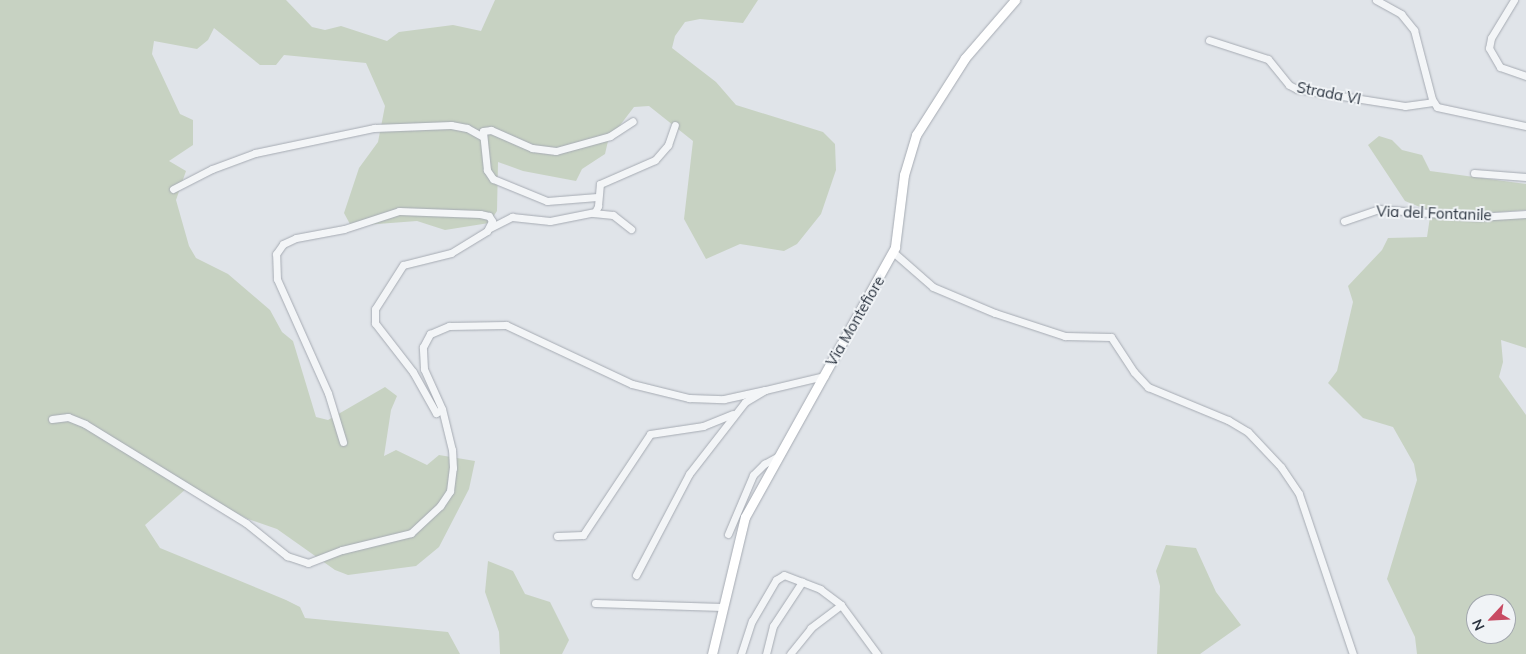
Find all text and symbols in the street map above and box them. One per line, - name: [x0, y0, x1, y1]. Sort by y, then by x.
- street label: Strada VI: [1295, 78, 1363, 108]
- street label: Via del Fontanile: [1376, 202, 1492, 224]
- street label: Via Montefiore: [822, 273, 888, 369]
- north arrow: [1466, 594, 1516, 644]
- text: N: [1468, 616, 1489, 634]

